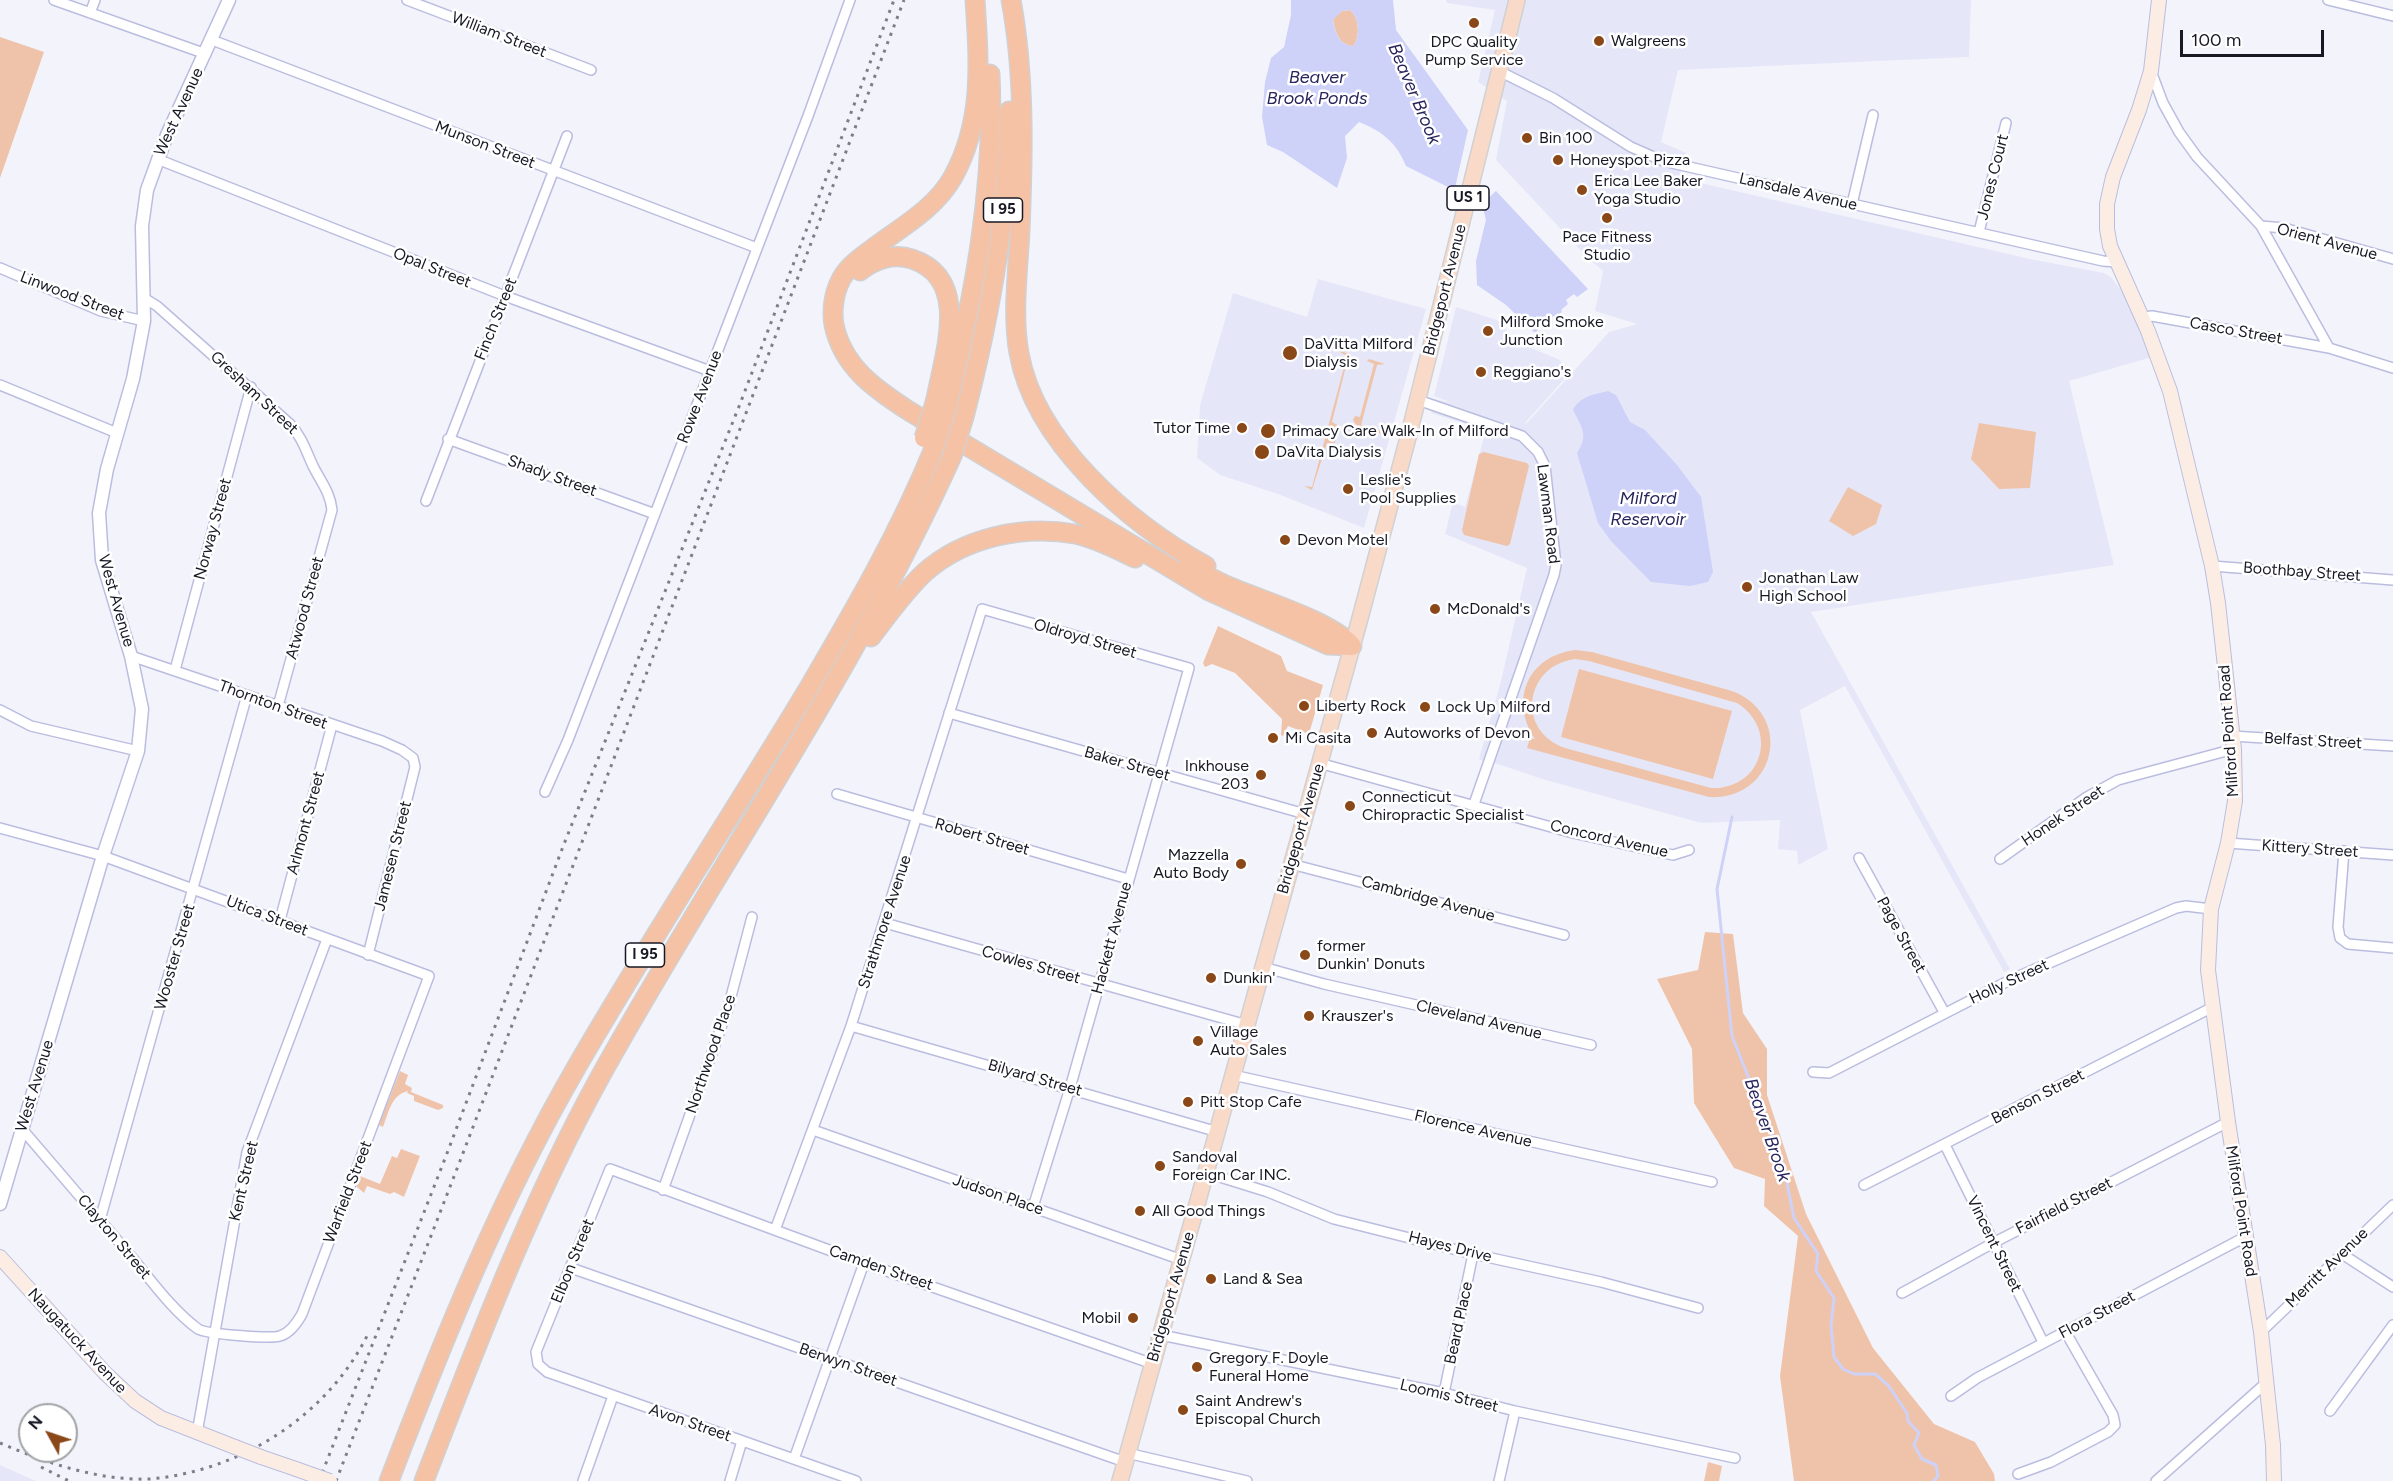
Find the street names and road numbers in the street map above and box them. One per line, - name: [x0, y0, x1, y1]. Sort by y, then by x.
- street label: William Street: [449, 8, 549, 62]
- street label: West Avenue: [150, 65, 208, 159]
- street label: Munson Street: [432, 117, 538, 173]
- street label: Jones Court: [1973, 132, 2013, 222]
- street label: Lansdale Avenue: [1737, 169, 1859, 215]
- road number: US 1: [1447, 186, 1489, 210]
- road number: I 95: [984, 198, 1022, 222]
- street label: Orient Avenue: [2275, 219, 2379, 265]
- street label: Bridgeport Avenue: [1419, 222, 1471, 358]
- street label: Opal Street: [390, 244, 474, 292]
- street label: Linwood Street: [17, 267, 127, 325]
- street label: Finch Street: [471, 275, 521, 363]
- street label: Casco Street: [2188, 313, 2284, 349]
- street label: Gresham Street: [206, 347, 302, 439]
- street label: Rowe Avenue: [673, 348, 727, 446]
- street label: Shady Street: [505, 451, 599, 501]
- street label: Lawman Road: [1532, 463, 1564, 565]
- street label: Norway Street: [190, 476, 236, 582]
- street label: West Avenue: [94, 553, 138, 649]
- street label: Atwood Street: [282, 554, 328, 662]
- street label: Boothbay Street: [2243, 558, 2361, 586]
- street label: Oldroyd Street: [1031, 615, 1139, 663]
- street label: Milford Point Road: [2215, 664, 2243, 798]
- street label: Thornton Street: [216, 676, 330, 734]
- street label: Belfast Street: [2263, 729, 2363, 753]
- street label: Baker Street: [1082, 743, 1172, 785]
- street label: Bridgeport Avenue: [1273, 762, 1329, 896]
- street label: Arlmont Street: [283, 769, 329, 877]
- street label: Honek Street: [2018, 781, 2108, 851]
- street label: Jamesen Street: [370, 799, 416, 913]
- street label: Robert Street: [932, 814, 1032, 860]
- street label: Concord Avenue: [1548, 816, 1670, 862]
- street label: Kittery Street: [2261, 836, 2359, 862]
- street label: Strathmore Avenue: [854, 853, 916, 991]
- street label: Cambridge Avenue: [1359, 872, 1497, 926]
- street label: Hackett Avenue: [1088, 880, 1136, 996]
- street label: Utica Street: [223, 892, 311, 940]
- street label: Page Street: [1872, 894, 1930, 976]
- street label: Wooster Street: [151, 902, 199, 1012]
- street label: Cowles Street: [980, 942, 1082, 988]
- road number: I 95: [626, 943, 664, 967]
- street label: Holly Street: [1966, 955, 2052, 1009]
- street label: Northwood Place: [682, 992, 740, 1116]
- street label: Cleveland Avenue: [1414, 996, 1544, 1044]
- street label: West Avenue: [12, 1038, 58, 1134]
- street label: Bilyard Street: [986, 1055, 1084, 1101]
- street label: Benson Street: [1988, 1065, 2088, 1129]
- street label: Florence Avenue: [1412, 1106, 1534, 1152]
- street label: Warfield Street: [320, 1138, 376, 1246]
- street label: Kent Street: [225, 1139, 263, 1223]
- street label: Milford Point Road: [2221, 1144, 2261, 1278]
- street label: Judson Place: [950, 1171, 1046, 1219]
- street label: Fairfield Street: [2012, 1173, 2116, 1239]
- street label: Clayton Street: [73, 1191, 155, 1283]
- street label: Vincent Street: [1962, 1193, 2026, 1295]
- street label: Elbon Street: [547, 1216, 599, 1306]
- street label: Merritt Avenue: [2282, 1224, 2372, 1312]
- street label: Hayes Drive: [1406, 1227, 1494, 1267]
- street label: Bridgeport Avenue: [1143, 1230, 1199, 1364]
- street label: Camden Street: [826, 1241, 936, 1295]
- street label: Beard Place: [1441, 1280, 1477, 1366]
- street label: Naugatuck Avenue: [23, 1285, 131, 1397]
- street label: Flora Street: [2055, 1287, 2139, 1343]
- street label: Berwyn Street: [796, 1339, 900, 1391]
- street label: Loomis Street: [1398, 1375, 1500, 1417]
- street label: Avon Street: [646, 1400, 734, 1446]

